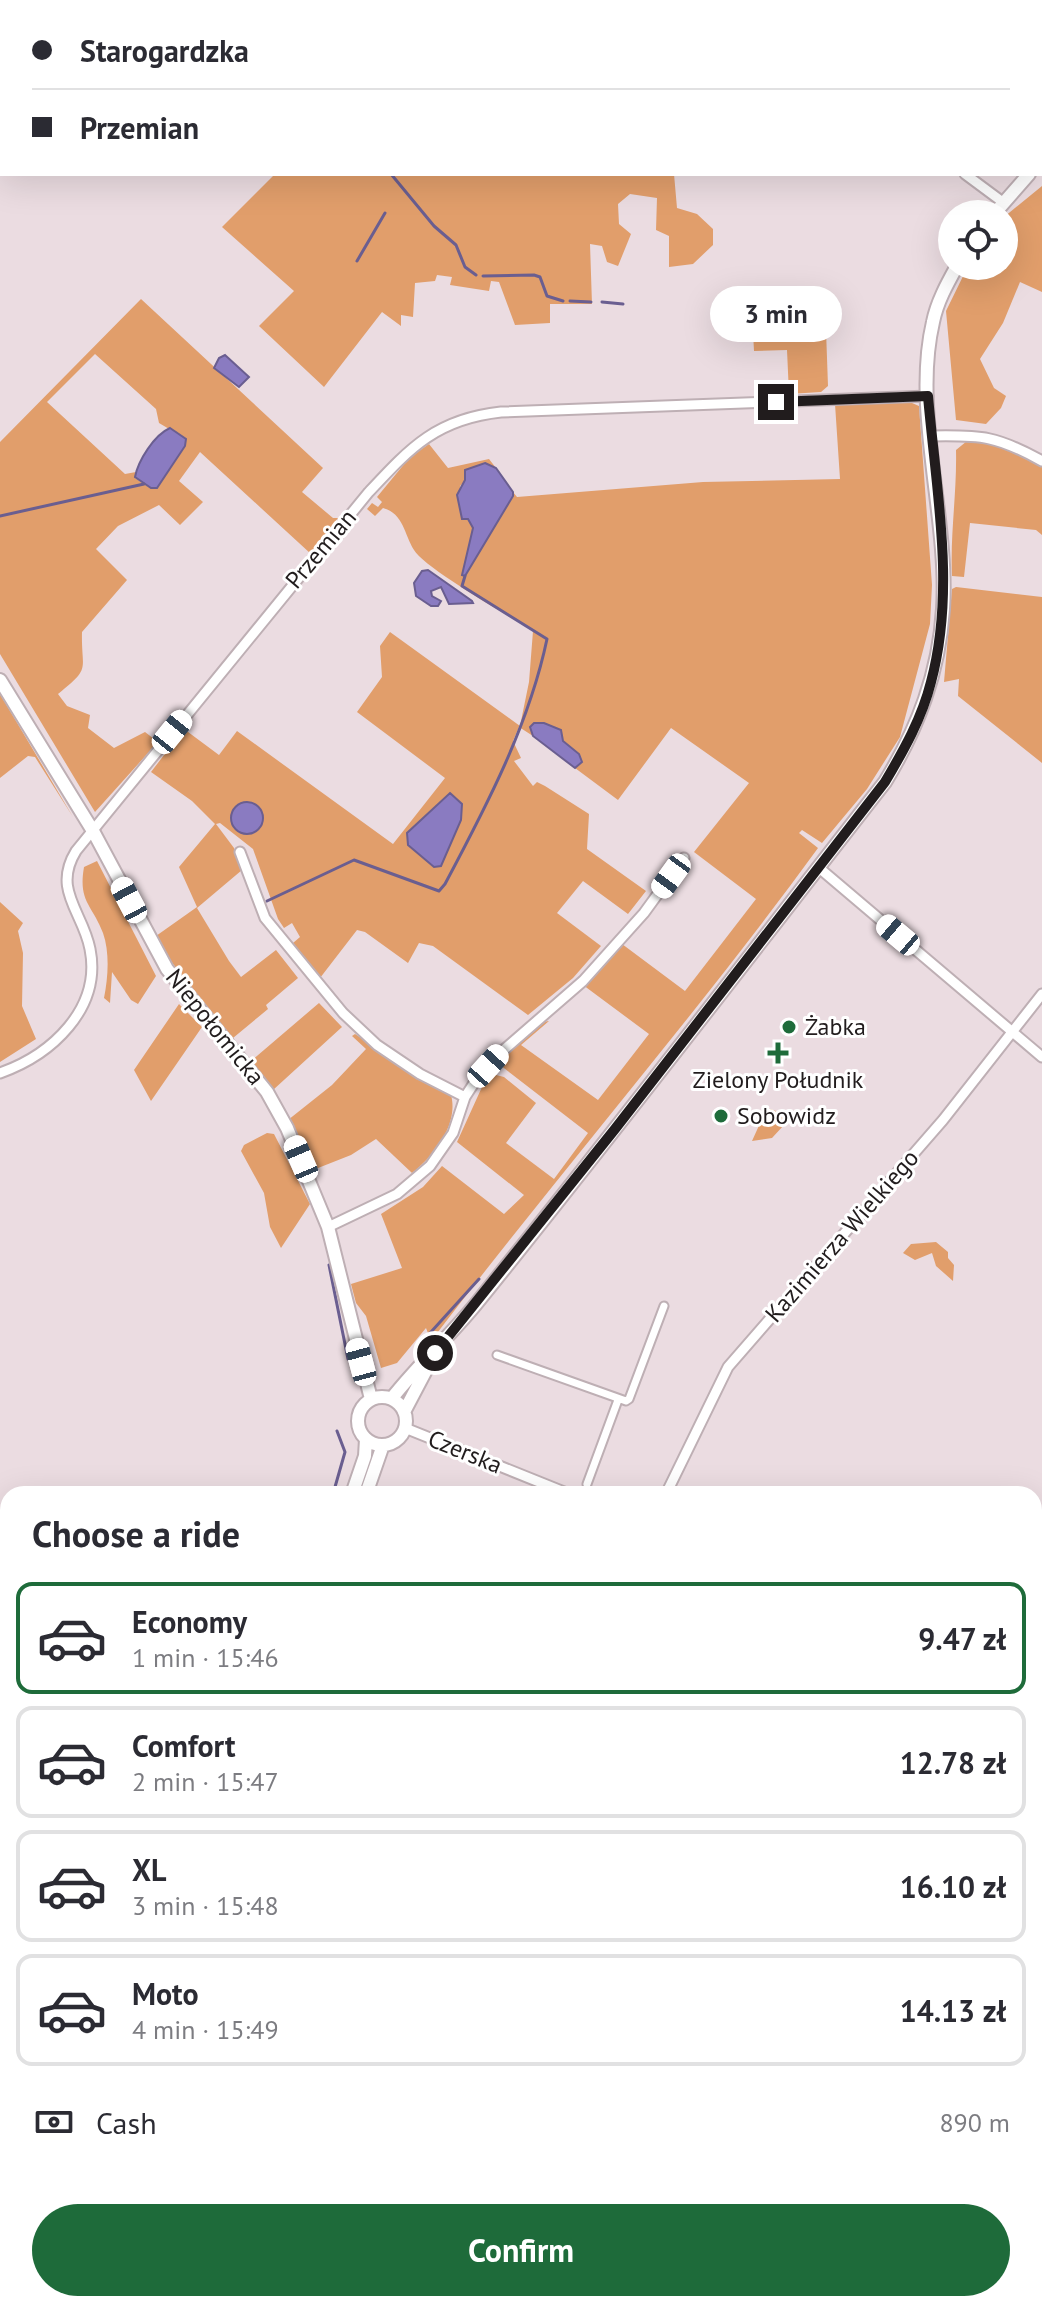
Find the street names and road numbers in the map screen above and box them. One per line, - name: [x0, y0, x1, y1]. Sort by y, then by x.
- street label: Przemian: [278, 503, 363, 595]
- street label: Niepołomicka: [159, 962, 272, 1091]
- street label: Kazimierza Wielkiego: [758, 1143, 925, 1328]
- street label: Czerska: [424, 1423, 507, 1480]

